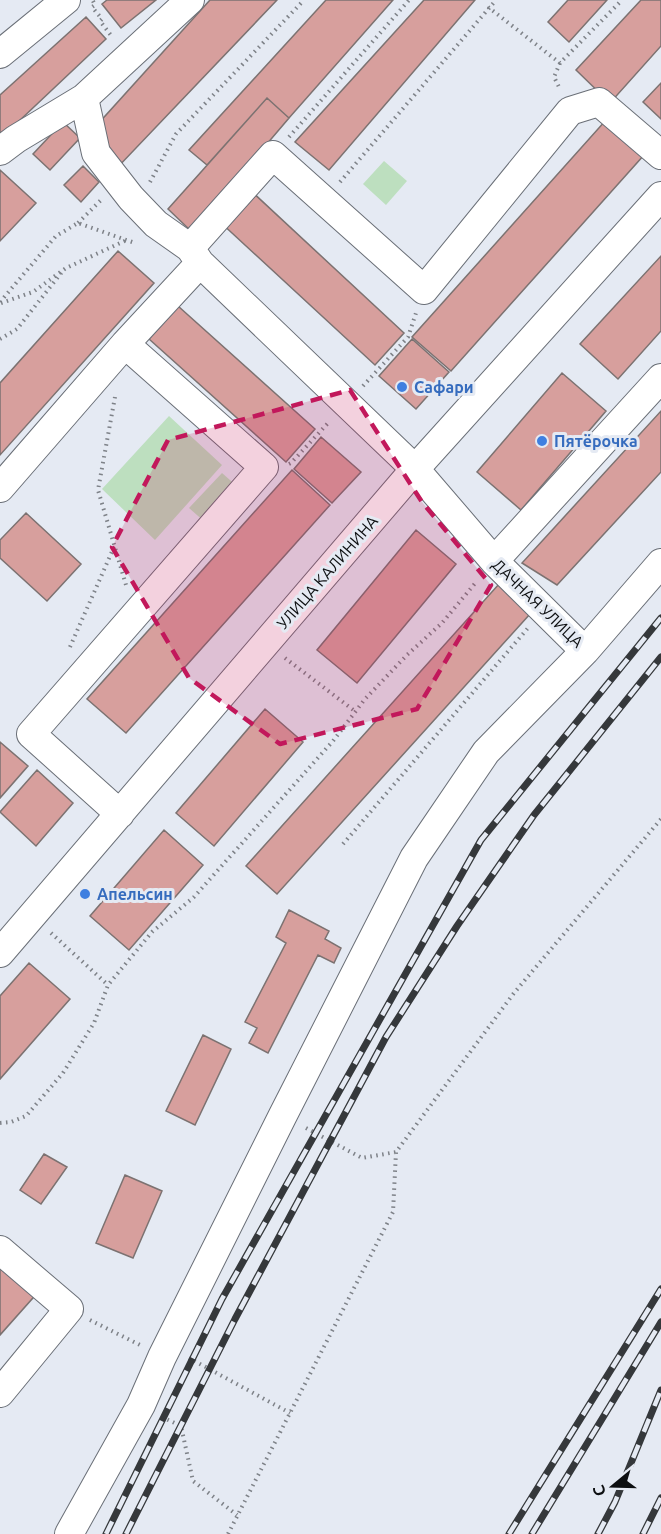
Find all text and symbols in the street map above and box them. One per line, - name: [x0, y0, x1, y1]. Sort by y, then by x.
- place label: Сафари: [414, 378, 474, 396]
- marker: Сафари: [395, 380, 409, 394]
- place label: Пятёрочка: [554, 432, 638, 450]
- marker: Пятёрочка: [535, 434, 549, 448]
- street label: УЛИЦА КАЛИНИНА: [273, 511, 381, 632]
- street label: ДАЧНАЯ УЛИЦА: [489, 555, 588, 651]
- place label: Апельсин: [97, 885, 173, 903]
- marker: Апельсин: [78, 887, 92, 901]
- north arrow: [583, 1456, 643, 1516]
- text: С: [589, 1483, 609, 1499]

